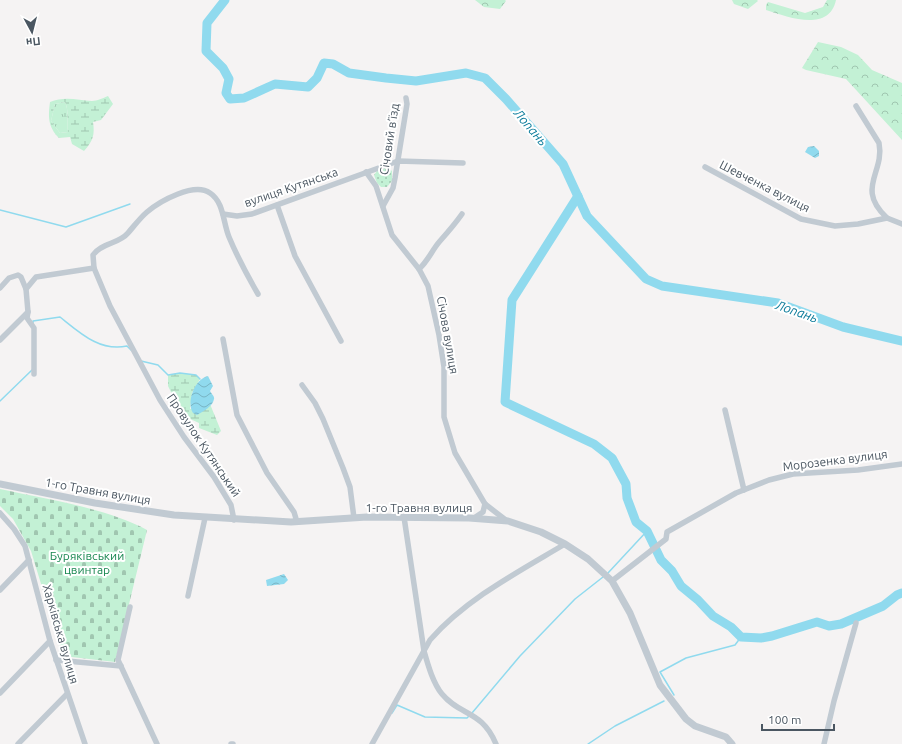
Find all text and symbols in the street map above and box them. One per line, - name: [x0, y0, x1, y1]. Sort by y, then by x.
- north arrow: [12, 12, 52, 52]
- text: Пн: [25, 35, 41, 49]
- street label: Січовий в’їзд: [377, 102, 401, 176]
- water label: Лопань: [511, 105, 551, 148]
- street label: Шевченка вулиця: [718, 158, 812, 214]
- street label: вулиця Кутянська: [242, 165, 340, 209]
- street label: Січова вулиця: [435, 295, 461, 375]
- water label: Лопань: [773, 297, 820, 325]
- street label: Провулок Кутянський: [165, 391, 243, 499]
- street label: Морозенка вулиця: [782, 447, 888, 473]
- street label: 1-го Травня вулиця: [44, 475, 152, 507]
- street label: 1-го Травня вулиця: [366, 501, 473, 514]
- park label: Буряківський цвинтар: [50, 549, 124, 576]
- street label: Харківська вулиця: [41, 583, 81, 685]
- scale bar: [762, 706, 834, 732]
- text: 100 m: [768, 713, 801, 726]

